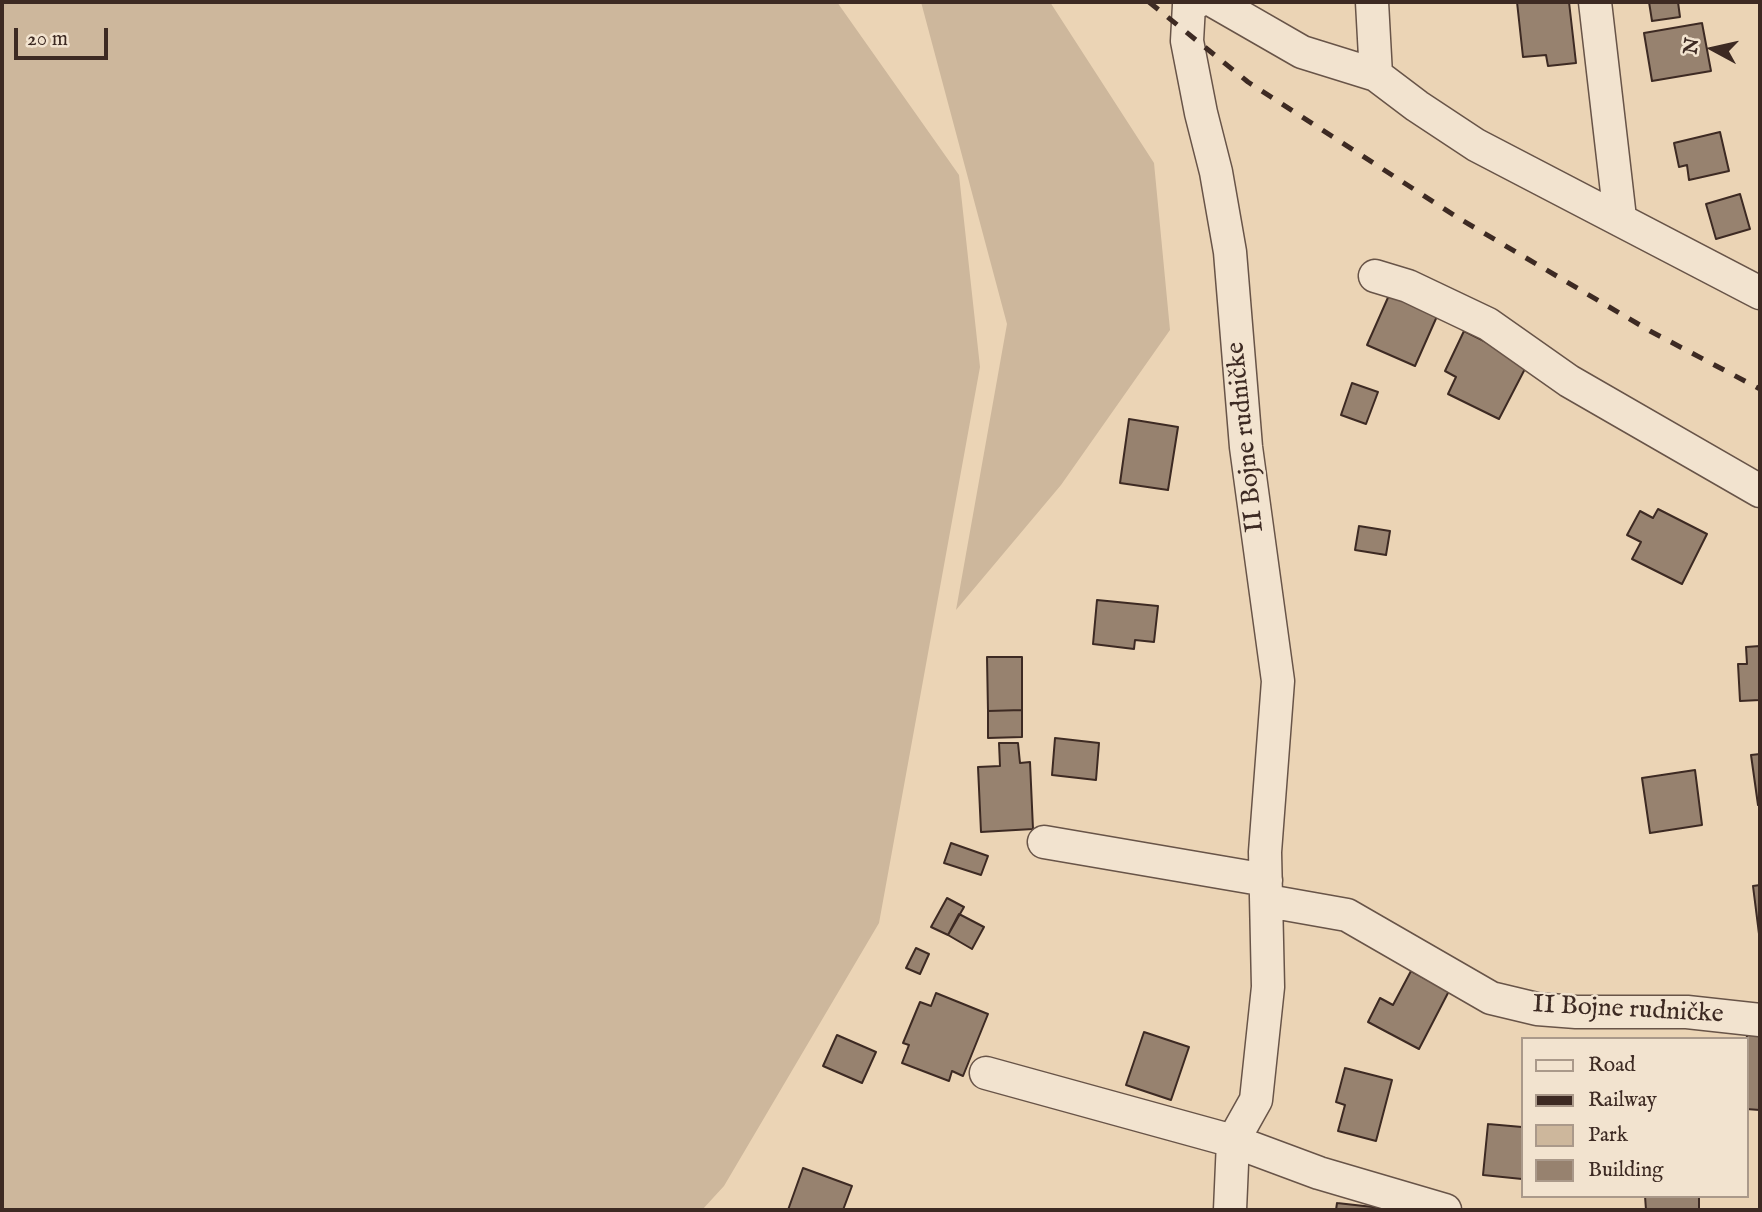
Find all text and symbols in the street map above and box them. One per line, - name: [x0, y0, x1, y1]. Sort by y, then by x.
- scale bar: [18, 14, 112, 58]
- north arrow: [1678, 14, 1748, 84]
- text: 20 m: [27, 26, 68, 53]
- text: N: [1679, 36, 1705, 56]
- street label: II Bojne rudničke: [1221, 340, 1273, 534]
- street label: II Bojne rudničke: [1532, 990, 1724, 1032]
- legend: [1520, 1037, 1748, 1198]
- text: Road: [1588, 1052, 1635, 1079]
- text: Railway: [1588, 1087, 1657, 1114]
- text: Park: [1588, 1122, 1628, 1149]
- text: Building: [1588, 1157, 1663, 1184]

